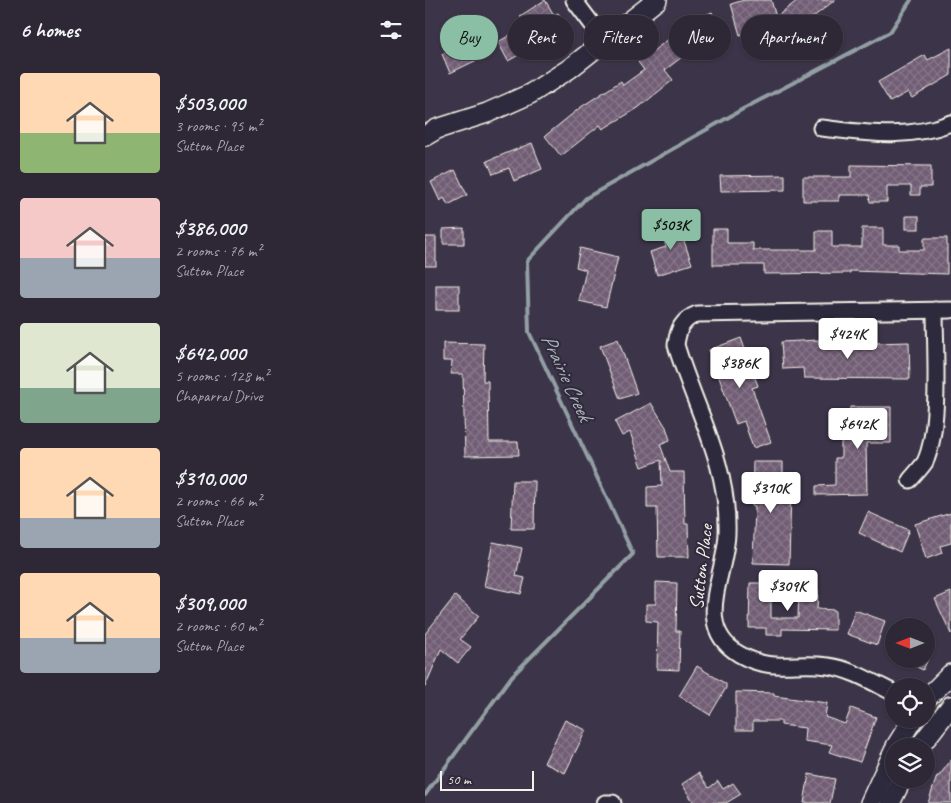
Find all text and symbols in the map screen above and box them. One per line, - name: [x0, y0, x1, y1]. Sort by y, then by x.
- chip: Buy: [440, 15, 498, 60]
- chip: Rent: [508, 15, 574, 60]
- chip: Filters: [584, 15, 659, 60]
- chip: New: [669, 15, 731, 60]
- chip: Apartment: [741, 15, 843, 60]
- icon: filters: [377, 16, 405, 44]
- text: 6 homes: [20, 17, 80, 43]
- text: $503,000: [175, 90, 245, 116]
- icon: home: [60, 93, 120, 153]
- text: 3 rooms · 95 m²: [175, 116, 261, 136]
- text: Sutton Place: [175, 136, 243, 156]
- pin: $503K: [636, 208, 706, 251]
- text: $386,000: [175, 215, 246, 241]
- text: $503K: [653, 215, 689, 235]
- icon: home: [60, 218, 120, 278]
- text: 2 rooms · 76 m²: [175, 241, 261, 261]
- text: Sutton Place: [175, 261, 243, 281]
- pin: $424K: [813, 318, 883, 360]
- text: $424K: [830, 324, 866, 344]
- water label: Prairie Creek: [536, 330, 600, 427]
- text: $642,000: [175, 340, 246, 366]
- icon: home: [60, 343, 120, 403]
- pin: $386K: [705, 346, 775, 389]
- text: $386K: [721, 353, 759, 373]
- text: 5 rooms · 128 m²: [175, 366, 269, 386]
- text: Chaparral Drive: [175, 386, 263, 406]
- pin: $642K: [823, 408, 893, 450]
- text: $642K: [839, 414, 877, 434]
- text: $310,000: [175, 465, 245, 491]
- icon: home: [60, 468, 120, 528]
- pin: $310K: [736, 472, 806, 514]
- text: $310K: [753, 478, 789, 498]
- text: 2 rooms · 66 m²: [175, 491, 261, 511]
- text: Sutton Place: [175, 511, 243, 531]
- street label: Sutton Place: [683, 522, 719, 611]
- pin: $309K: [753, 570, 823, 612]
- text: $309K: [770, 576, 806, 596]
- text: $309,000: [175, 590, 245, 616]
- icon: home: [60, 593, 120, 653]
- text: 2 rooms · 60 m²: [175, 616, 261, 636]
- north arrow: [885, 618, 935, 668]
- map controls: [885, 618, 935, 788]
- text: Sutton Place: [175, 636, 243, 656]
- button: locate: [885, 678, 935, 728]
- button: layers: [885, 738, 935, 788]
- scale bar: [440, 768, 534, 791]
- text: 50 m: [447, 771, 471, 788]

